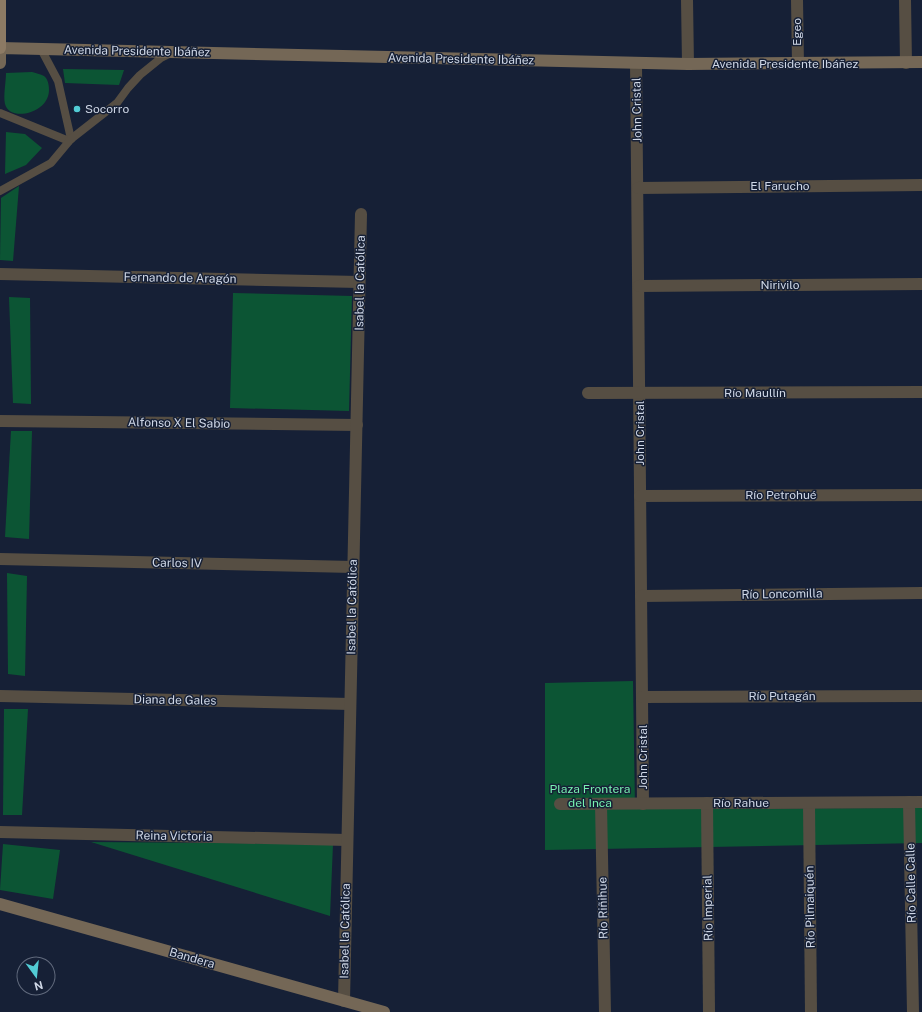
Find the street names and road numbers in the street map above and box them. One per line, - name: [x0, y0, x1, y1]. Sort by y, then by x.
- street label: Egeo: [790, 18, 804, 46]
- street label: Avenida Presidente Ibáñez: [64, 43, 211, 59]
- street label: Avenida Presidente Ibáñez: [388, 51, 535, 67]
- street label: Avenida Presidente Ibáñez: [712, 57, 858, 71]
- street label: John Cristal: [629, 77, 645, 143]
- street label: El Farucho: [750, 179, 810, 193]
- street label: Isabel la Católica: [352, 235, 368, 331]
- street label: Fernando de Aragón: [123, 270, 237, 286]
- street label: Nirivilo: [761, 278, 800, 292]
- street label: Río Maullín: [724, 386, 786, 400]
- street label: John Cristal: [633, 400, 647, 465]
- street label: Alfonso X El Sabio: [128, 415, 231, 431]
- street label: Río Petrohué: [745, 488, 817, 502]
- street label: Carlos IV: [152, 556, 202, 570]
- street label: Isabel la Católica: [344, 559, 360, 655]
- street label: Río Loncomilla: [741, 586, 823, 602]
- street label: Río Putagán: [748, 689, 816, 703]
- street label: Diana de Gales: [134, 692, 216, 708]
- street label: John Cristal: [636, 724, 650, 789]
- street label: Río Rahue: [713, 796, 769, 810]
- street label: Reina Victoria: [135, 828, 213, 844]
- street label: Río Calle Calle: [903, 843, 919, 923]
- street label: Río Pilmaiquén: [802, 865, 818, 948]
- street label: Río Imperial: [700, 874, 716, 941]
- street label: Río Riñihue: [595, 877, 611, 939]
- street label: Isabel la Católica: [337, 883, 353, 979]
- street label: Bandera: [168, 945, 216, 971]

